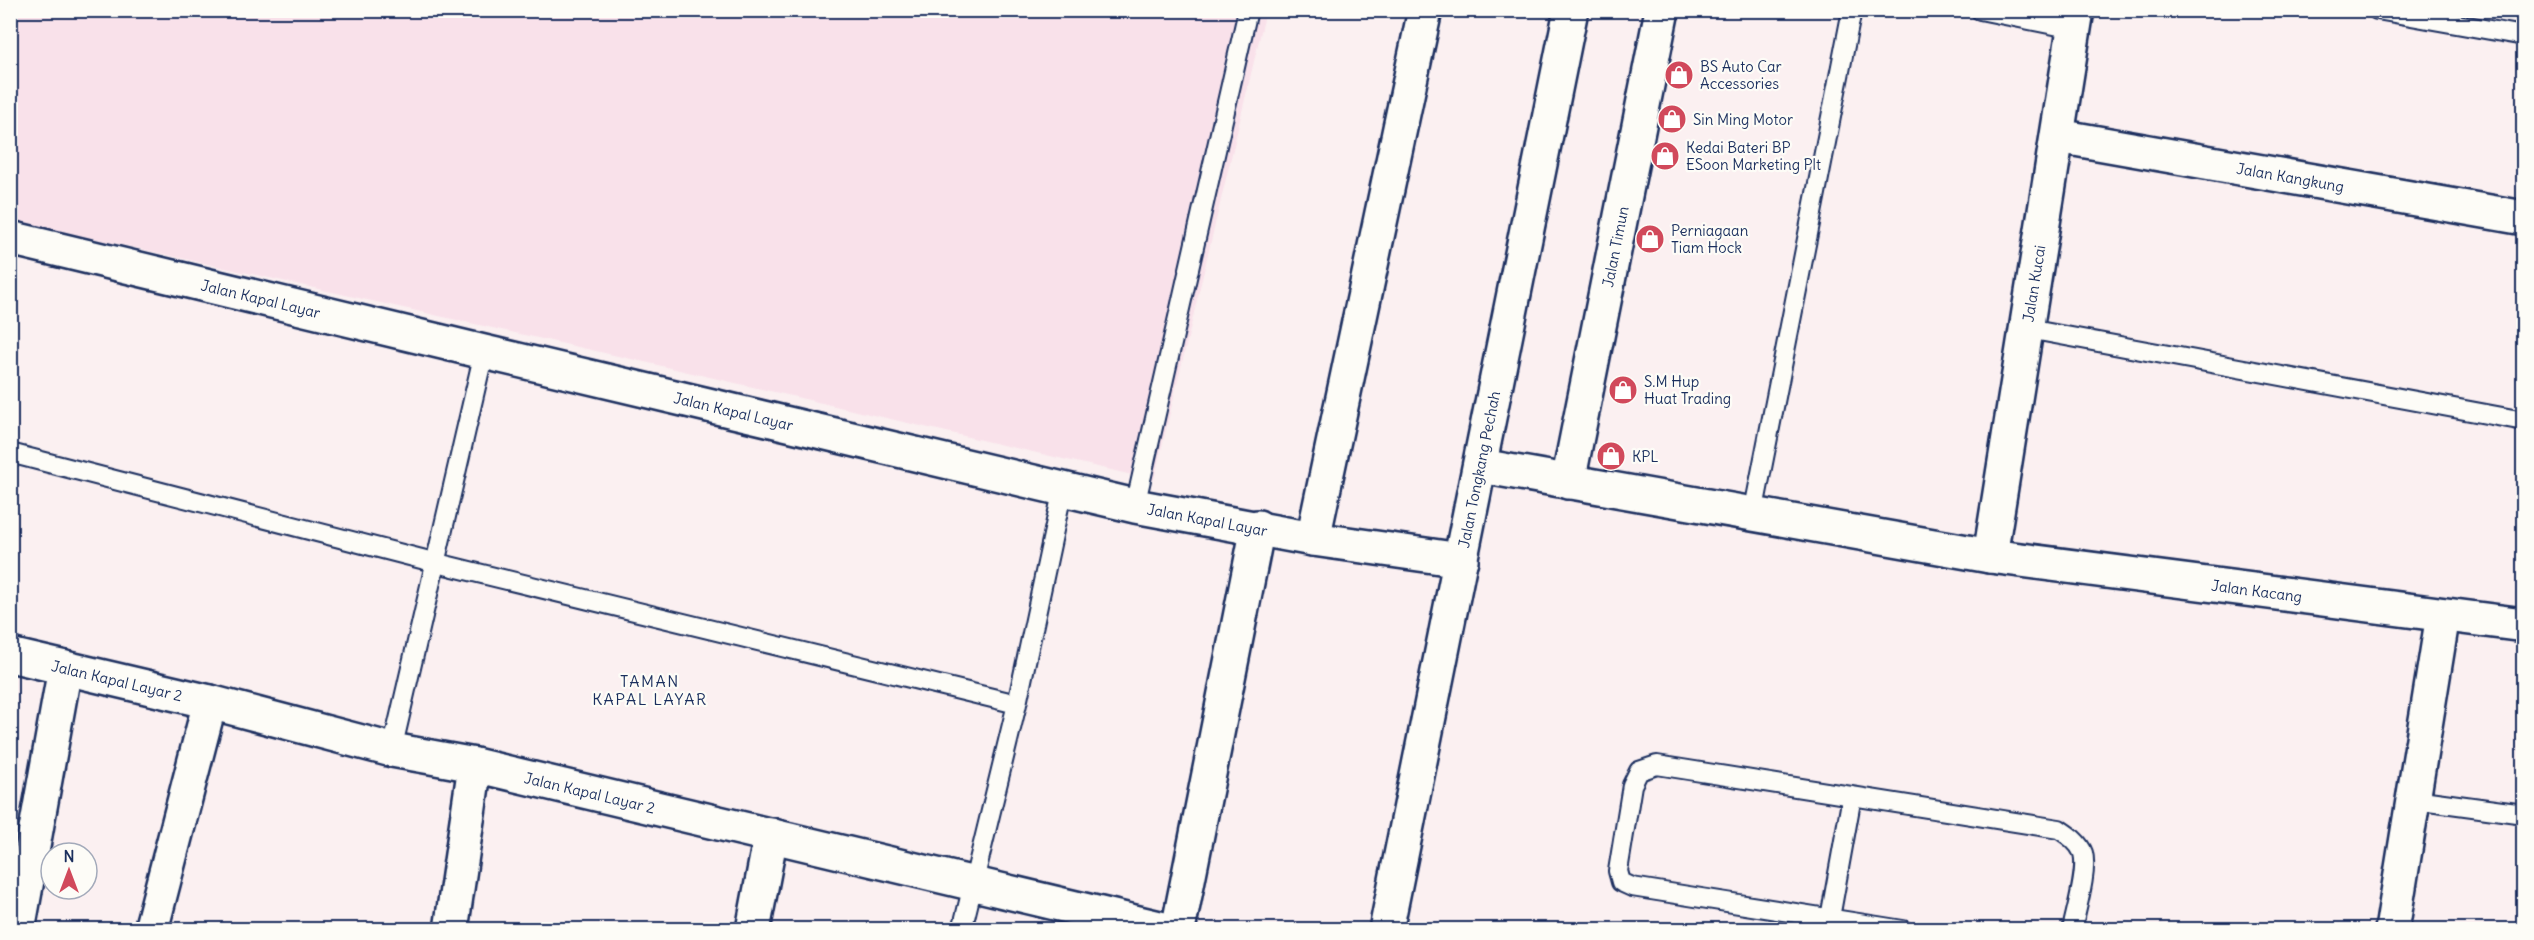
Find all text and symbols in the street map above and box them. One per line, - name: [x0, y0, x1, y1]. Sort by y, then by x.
- place label: BS Auto Car Accessories: [1700, 57, 1782, 93]
- shop icon: BS Auto Car Accessories: [1663, 59, 1695, 91]
- shop icon: Sin Ming Motor: [1656, 103, 1688, 135]
- place label: Sin Ming Motor: [1693, 110, 1793, 129]
- place label: Kedai Bateri BP ESoon Marketing Plt: [1686, 138, 1821, 174]
- shop icon: Kedai Bateri BP ESoon Marketing Plt: [1649, 140, 1681, 172]
- street label: Jalan Kangkung: [2235, 158, 2346, 196]
- street label: Jalan Timun: [1598, 204, 1632, 289]
- place label: Perniagaan Tiam Hock: [1671, 221, 1749, 257]
- shop icon: Perniagaan Tiam Hock: [1634, 223, 1666, 255]
- street label: Jalan Kucai: [2018, 244, 2049, 323]
- street label: Jalan Kapal Layar: [199, 275, 322, 322]
- place label: S.M Hup Huat Trading: [1644, 372, 1731, 408]
- shop icon: S.M Hup Huat Trading: [1607, 374, 1639, 406]
- street label: Jalan Kapal Layar: [672, 388, 795, 434]
- street label: Jalan Tongkang Pechah: [1454, 389, 1504, 549]
- shop icon: KPL: [1595, 440, 1627, 472]
- place label: KPL: [1632, 447, 1658, 466]
- street label: Jalan Kapal Layar: [1146, 499, 1269, 540]
- street label: Jalan Kacang: [2210, 575, 2303, 606]
- street label: Jalan Kapal Layar 2: [50, 656, 184, 705]
- district label: TAMAN KAPAL LAYAR: [592, 671, 708, 709]
- street label: Jalan Kapal Layar 2: [522, 768, 657, 817]
- north arrow: [39, 841, 99, 901]
- text: N: [63, 846, 75, 866]

